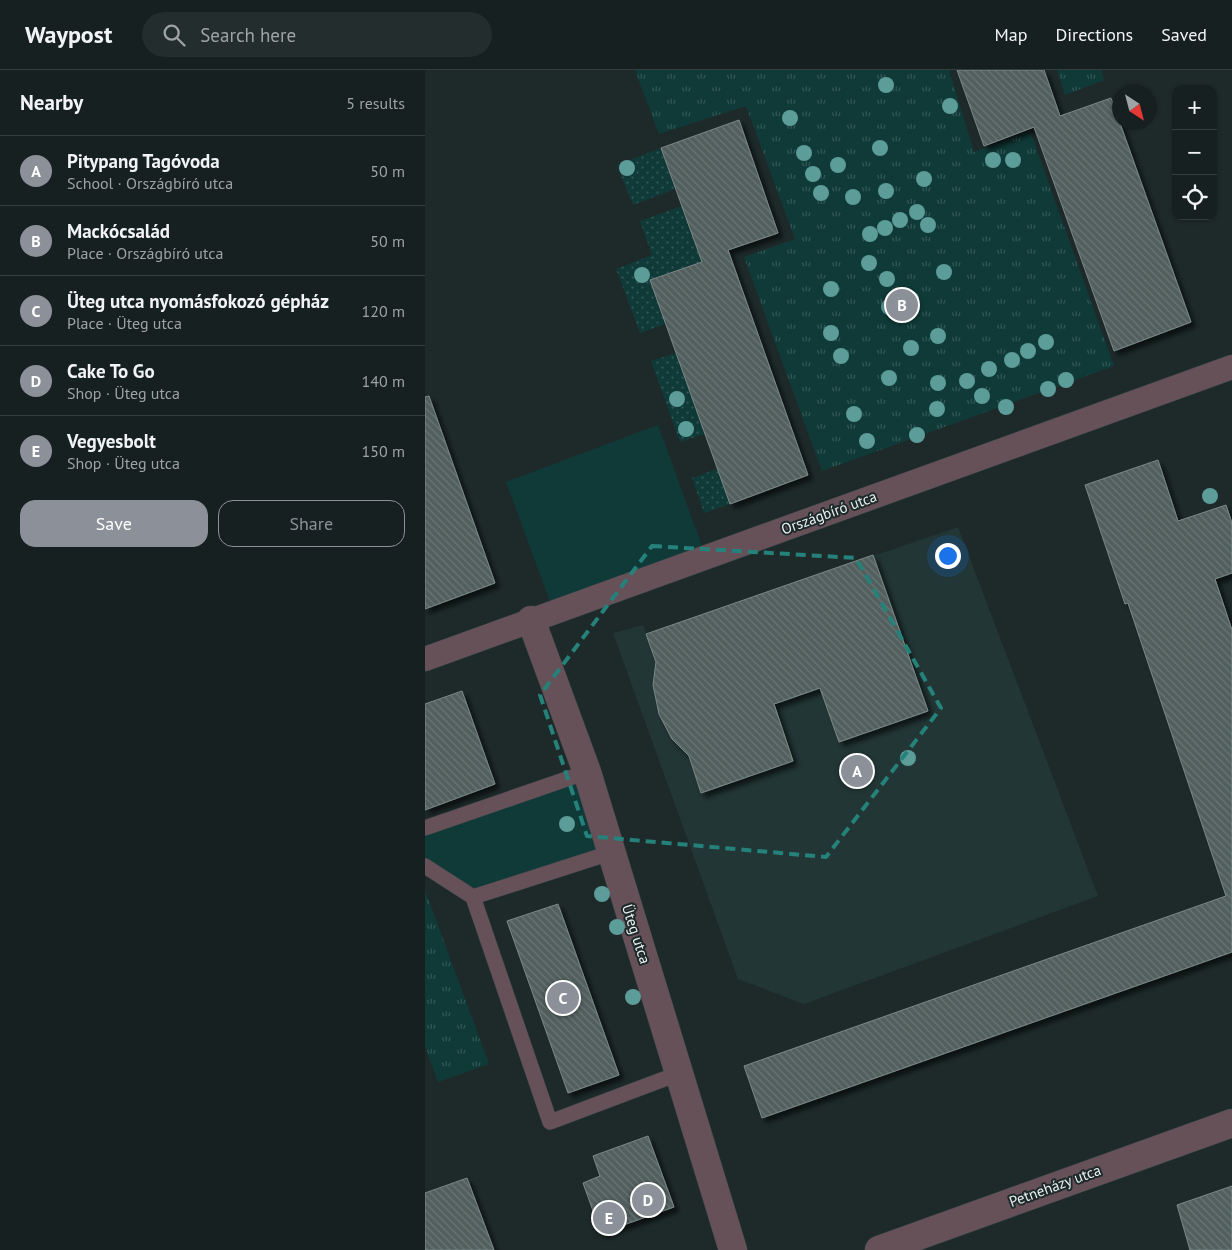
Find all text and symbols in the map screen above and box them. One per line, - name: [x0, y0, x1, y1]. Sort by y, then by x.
- search box: [142, 12, 492, 57]
- text: Waypost: [25, 19, 112, 50]
- icon: search: [160, 21, 188, 49]
- text: Search here: [200, 23, 296, 47]
- text: Map: [995, 23, 1027, 46]
- text: Directions: [1055, 23, 1133, 46]
- text: Saved: [1161, 23, 1207, 46]
- north arrow: [1112, 85, 1157, 130]
- map controls: [1172, 85, 1217, 220]
- button: +: [1172, 85, 1217, 130]
- text: Nearby: [20, 89, 83, 116]
- text: 5 results: [346, 93, 405, 113]
- button: −: [1172, 130, 1217, 175]
- text: Pitypang Tagóvoda: [67, 149, 220, 173]
- text: A: [31, 161, 41, 181]
- text: 50 m: [370, 161, 405, 181]
- text: School · Országbíró utca: [67, 173, 233, 193]
- button: locate: [1172, 175, 1217, 220]
- text: Mackócsalád: [67, 219, 170, 243]
- text: B: [31, 231, 41, 251]
- text: 50 m: [370, 231, 405, 251]
- text: Place · Országbíró utca: [67, 243, 223, 263]
- pin: B: [886, 286, 918, 324]
- text: Üteg utca nyomásfokozó gépház: [67, 289, 329, 313]
- text: C: [32, 301, 40, 321]
- text: 120 m: [362, 301, 405, 321]
- text: Place · Üteg utca: [67, 313, 182, 333]
- text: Cake To Go: [67, 359, 155, 383]
- text: D: [31, 371, 41, 391]
- text: 140 m: [362, 371, 405, 391]
- text: Shop · Üteg utca: [67, 383, 180, 403]
- text: Vegyesbolt: [67, 429, 156, 453]
- text: E: [32, 441, 40, 461]
- text: 150 m: [362, 441, 405, 461]
- text: Shop · Üteg utca: [67, 453, 180, 473]
- street label: Országbíró utca: [778, 486, 879, 539]
- button: Save: [20, 500, 208, 547]
- button: Share: [218, 500, 405, 547]
- your location: [935, 543, 961, 569]
- pin: A: [841, 752, 873, 790]
- street label: Üteg utca: [618, 902, 655, 966]
- pin: C: [547, 979, 579, 1017]
- street label: Petneházy utca: [1006, 1160, 1103, 1211]
- pin: D: [632, 1181, 664, 1219]
- pin: E: [593, 1199, 625, 1237]

